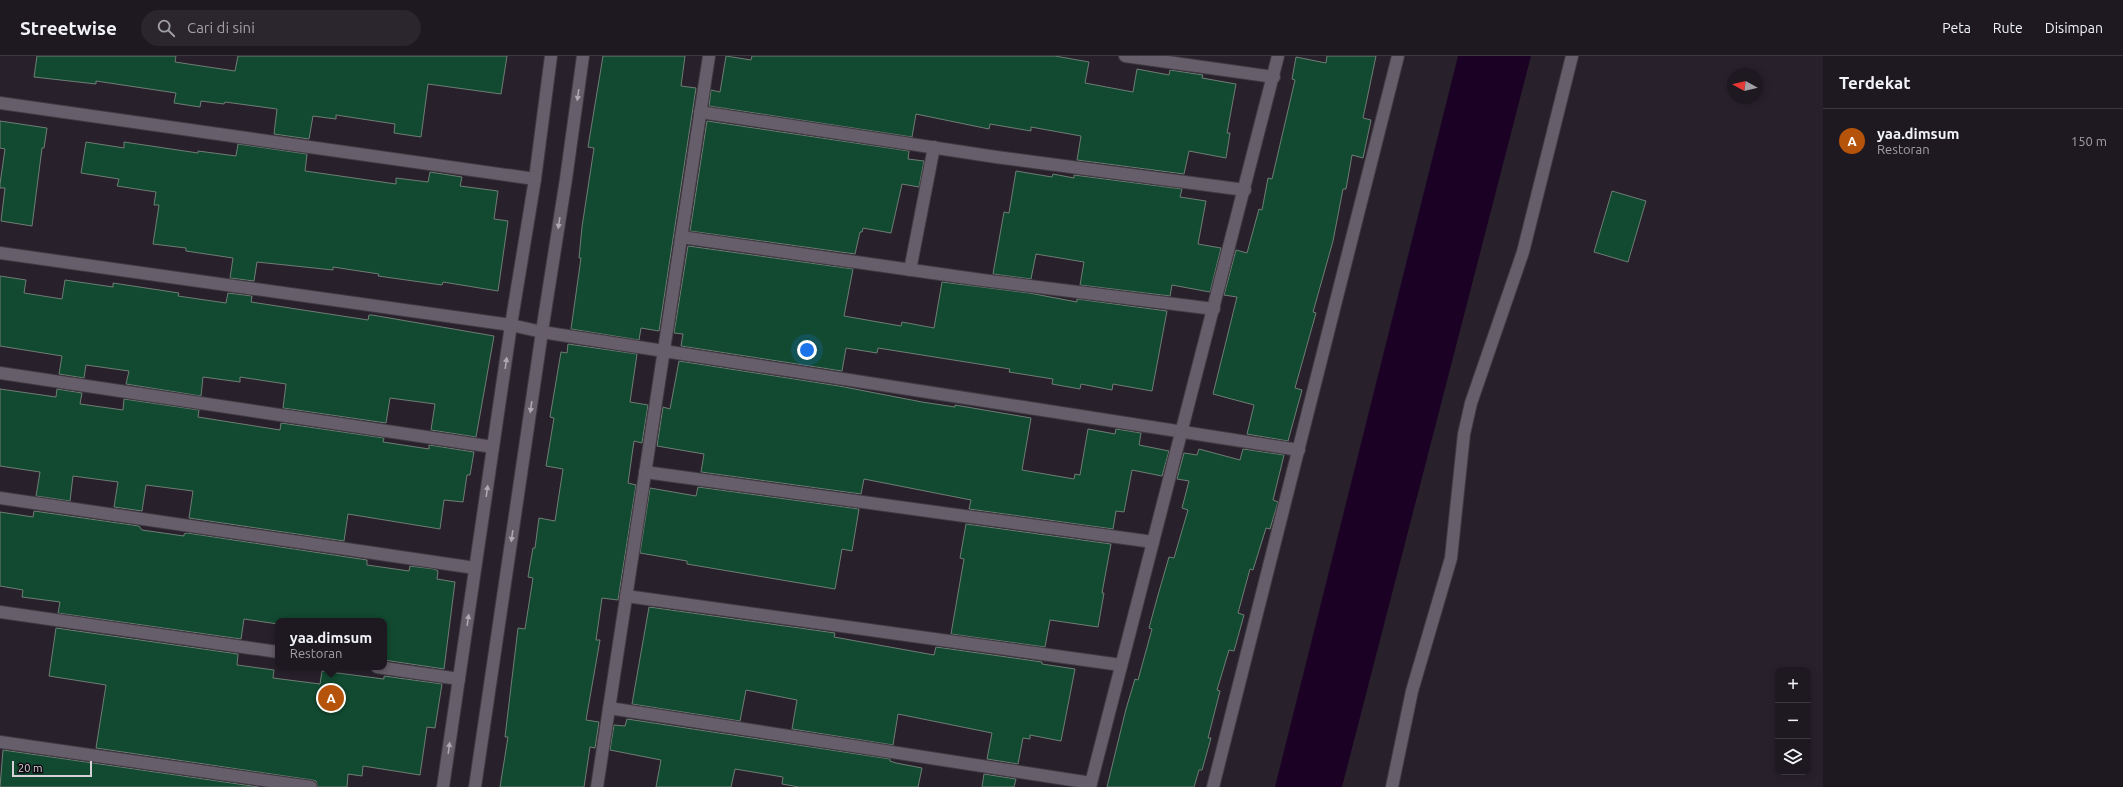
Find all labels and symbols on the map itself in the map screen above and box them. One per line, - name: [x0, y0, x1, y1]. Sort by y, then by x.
- north arrow: [1727, 68, 1763, 104]
- one-way arrow: [575, 89, 581, 101]
- one-way arrow: [556, 217, 562, 229]
- your location: [797, 340, 817, 360]
- one-way arrow: [503, 357, 509, 369]
- one-way arrow: [528, 401, 534, 413]
- one-way arrow: [484, 485, 490, 497]
- one-way arrow: [509, 530, 515, 542]
- one-way arrow: [465, 614, 471, 626]
- pin: A: [318, 683, 344, 713]
- one-way arrow: [446, 742, 452, 754]
- scale bar: [12, 759, 92, 778]

